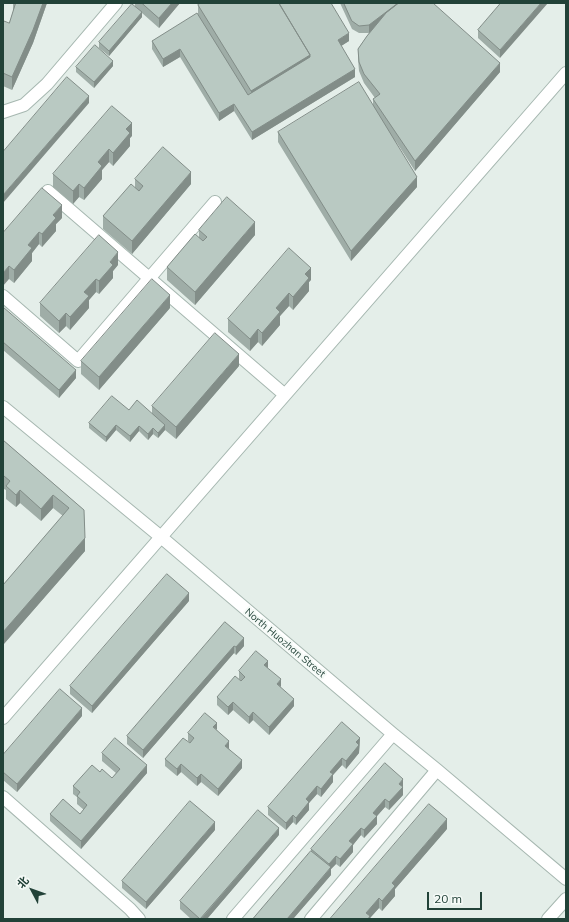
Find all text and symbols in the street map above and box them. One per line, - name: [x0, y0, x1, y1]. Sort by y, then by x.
- street label: North Huozhan Street: [242, 606, 328, 680]
- north arrow: [12, 870, 52, 910]
- text: 北: [14, 873, 32, 891]
- scale bar: [429, 884, 484, 910]
- text: 20 m: [434, 891, 462, 906]

